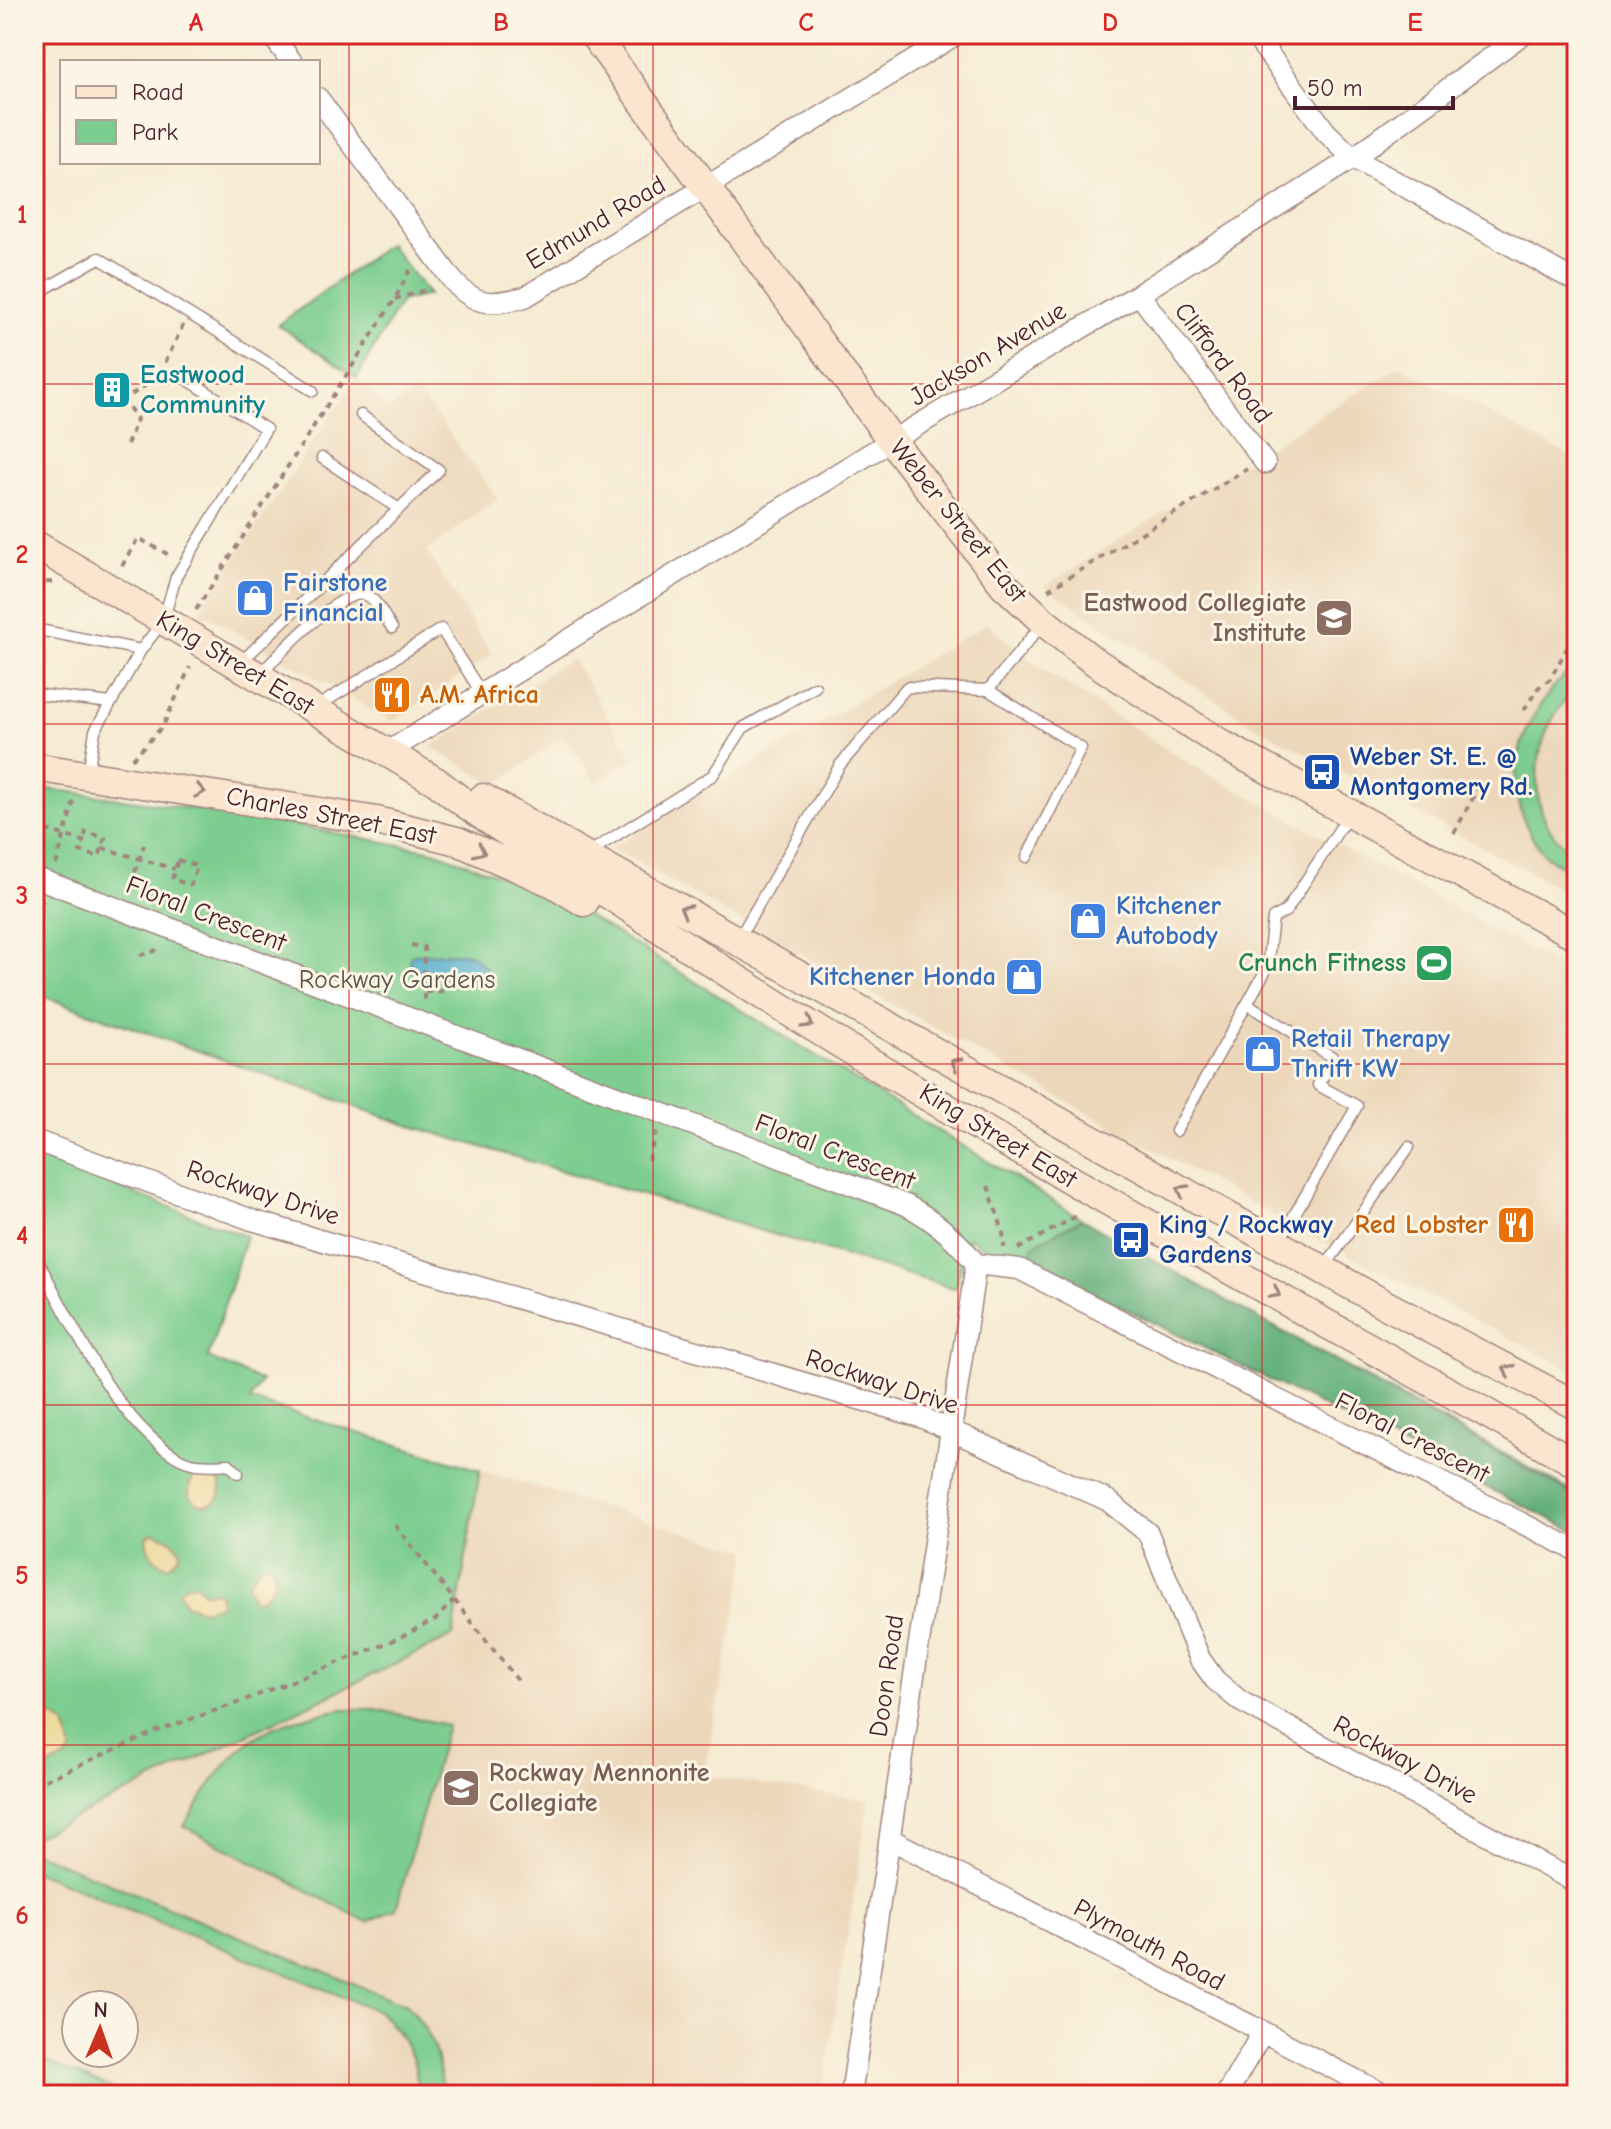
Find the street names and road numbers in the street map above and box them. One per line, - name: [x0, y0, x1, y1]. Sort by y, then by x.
- street label: Edmund Road: [521, 170, 671, 276]
- street label: Jackson Avenue: [904, 296, 1072, 412]
- street label: Clifford Road: [1168, 297, 1278, 429]
- street label: Weber Street East: [883, 433, 1034, 610]
- street label: King Street East: [151, 604, 321, 723]
- street label: Charles Street East: [224, 781, 440, 851]
- street label: Floral Crescent: [122, 870, 292, 959]
- street label: King Street East: [914, 1077, 1084, 1196]
- street label: Floral Crescent: [751, 1108, 921, 1197]
- street label: Rockway Drive: [183, 1154, 343, 1232]
- street label: Rockway Drive: [802, 1343, 962, 1421]
- street label: Floral Crescent: [1330, 1386, 1495, 1490]
- street label: Doon Road: [864, 1613, 910, 1739]
- street label: Rockway Drive: [1328, 1709, 1482, 1811]
- street label: Plymouth Road: [1068, 1893, 1230, 1997]

